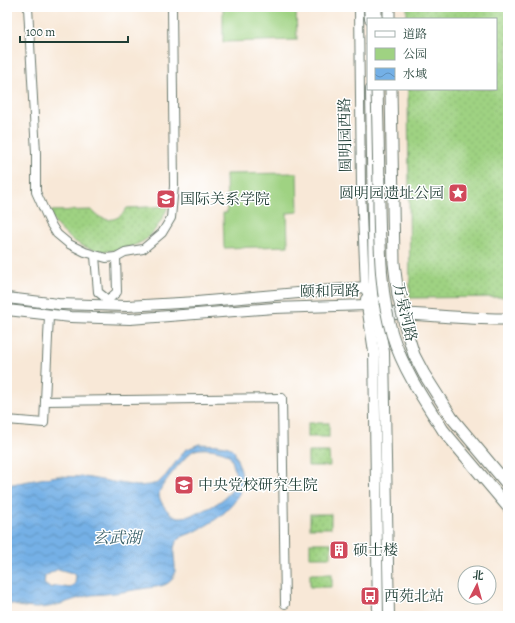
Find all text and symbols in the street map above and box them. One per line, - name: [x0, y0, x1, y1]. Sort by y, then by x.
- scale bar: [20, 18, 128, 44]
- legend: [367, 18, 497, 90]
- text: 100 m: [26, 24, 55, 40]
- text: 道路: [403, 26, 427, 42]
- text: 公园: [403, 46, 427, 62]
- text: 水域: [403, 66, 427, 82]
- street label: 圆明园西路: [334, 97, 356, 173]
- place icon: 圆明园遗址公园: [447, 182, 469, 204]
- place label: 圆明园遗址公园: [339, 183, 444, 203]
- school or university icon: 国际关系学院: [155, 188, 177, 210]
- place label: 国际关系学院: [180, 189, 270, 209]
- street label: 颐和园路: [300, 280, 360, 302]
- street label: 万泉河路: [389, 281, 421, 343]
- school or university icon: 中央党校研究生院: [173, 474, 195, 496]
- place label: 中央党校研究生院: [198, 475, 318, 495]
- water label: 玄武湖: [93, 527, 144, 549]
- building icon: 硕士楼: [328, 539, 350, 561]
- place label: 硕士楼: [353, 540, 398, 560]
- north arrow: [457, 565, 497, 605]
- text: 北: [472, 568, 484, 584]
- bus stop icon: 西苑北站: [359, 585, 381, 607]
- place label: 西苑北站: [384, 586, 444, 606]

